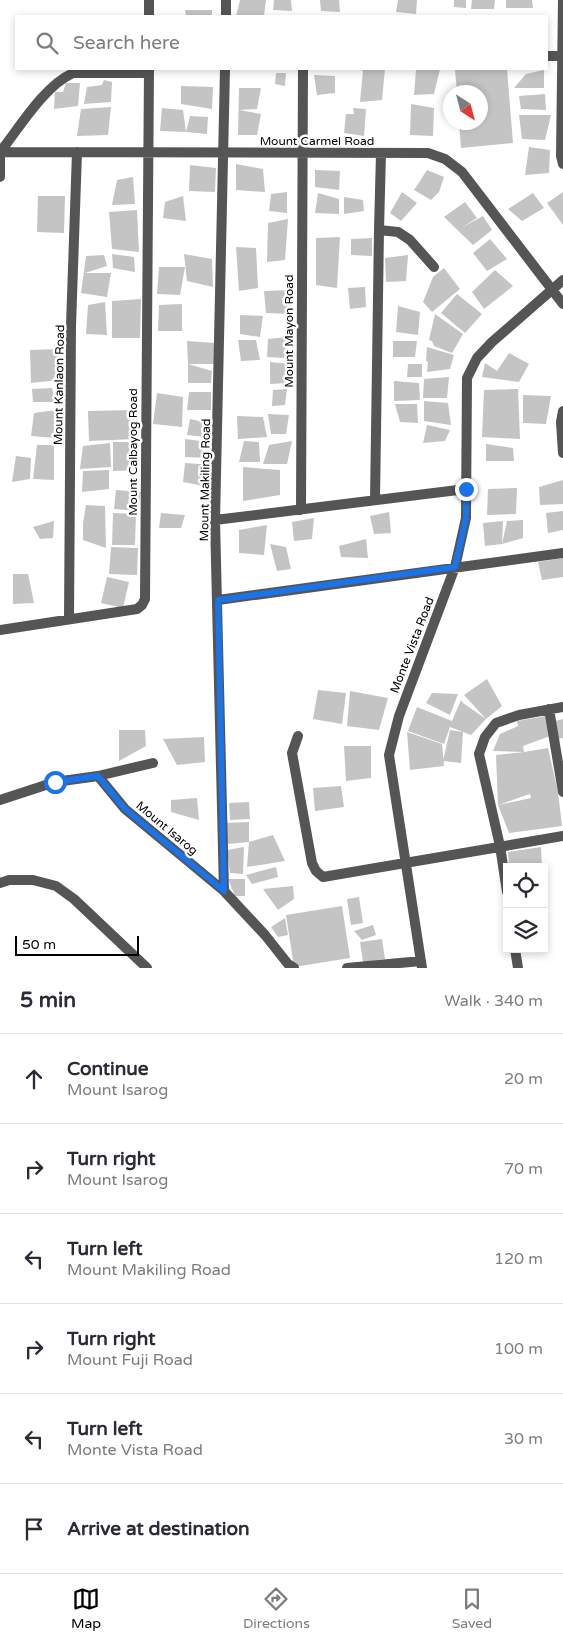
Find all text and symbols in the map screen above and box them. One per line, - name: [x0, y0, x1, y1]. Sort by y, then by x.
- search box: [15, 15, 548, 70]
- icon: search: [33, 29, 61, 57]
- text: Search here: [73, 32, 180, 54]
- north arrow: [443, 85, 488, 130]
- street label: Mount Carmel Road: [260, 134, 374, 148]
- street label: Mount Mayon Road: [282, 274, 296, 388]
- street label: Mount Kanlaon Road: [51, 325, 67, 445]
- street label: Mount Calbayog Road: [126, 388, 140, 516]
- street label: Mount Makiling Road: [197, 418, 213, 542]
- route end: [455, 478, 478, 501]
- street label: Monte Vista Road: [387, 595, 437, 695]
- route start: [44, 771, 67, 794]
- street label: Mount Isarog: [133, 798, 201, 858]
- map controls: [503, 863, 548, 953]
- button: locate: [503, 863, 548, 908]
- button: layers: [503, 908, 548, 953]
- scale bar: [15, 933, 139, 956]
- text: 50 m: [22, 936, 56, 953]
- text: 5 min: [20, 988, 76, 1013]
- text: Walk · 340 m: [444, 991, 543, 1011]
- text: Continue: [67, 1058, 149, 1080]
- icon: ahead: [20, 1065, 48, 1093]
- text: 20 m: [504, 1069, 543, 1089]
- text: Mount Isarog: [67, 1080, 168, 1100]
- text: Turn right: [67, 1148, 155, 1170]
- icon: right: [20, 1155, 48, 1183]
- text: 70 m: [504, 1159, 543, 1179]
- text: Mount Isarog: [67, 1170, 168, 1190]
- text: Turn left: [67, 1238, 143, 1260]
- icon: left: [20, 1245, 48, 1273]
- text: 120 m: [494, 1249, 543, 1269]
- text: Mount Makiling Road: [67, 1260, 231, 1280]
- text: Turn right: [67, 1328, 155, 1350]
- icon: right: [20, 1335, 48, 1363]
- text: 100 m: [494, 1339, 543, 1359]
- text: Mount Fuji Road: [67, 1350, 193, 1370]
- text: Turn left: [67, 1418, 143, 1440]
- icon: left: [20, 1425, 48, 1453]
- text: 30 m: [504, 1429, 543, 1449]
- text: Monte Vista Road: [67, 1440, 203, 1460]
- icon: arrive: [20, 1515, 48, 1543]
- text: Arrive at destination: [67, 1518, 250, 1540]
- tab: Map: [71, 1585, 101, 1632]
- tab: Directions: [243, 1585, 310, 1632]
- tab: Saved: [452, 1585, 492, 1632]

